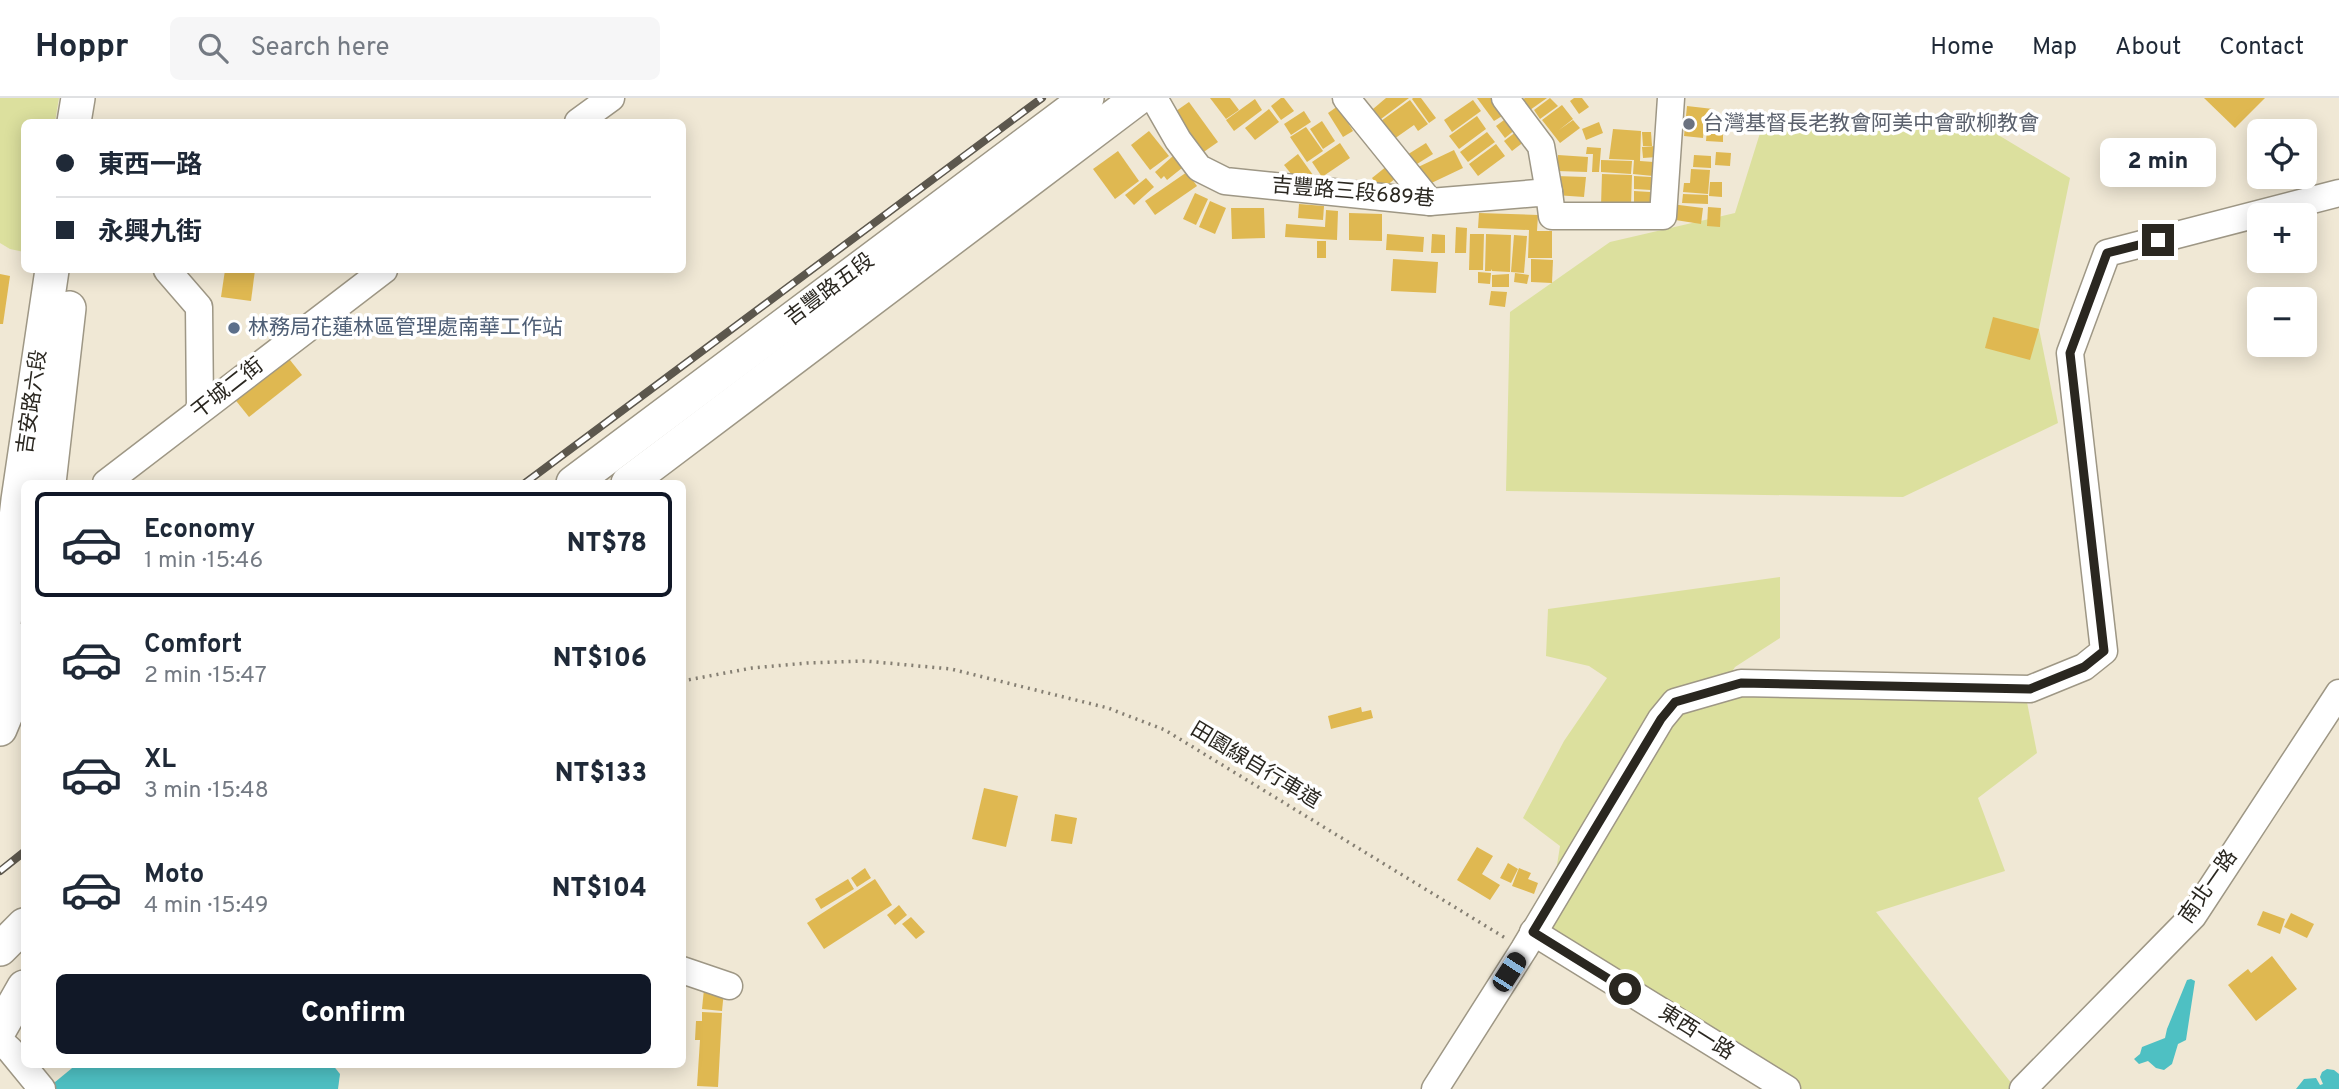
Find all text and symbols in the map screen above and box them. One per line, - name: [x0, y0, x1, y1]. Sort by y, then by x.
- search box: [170, 17, 660, 80]
- text: Hoppr: [35, 27, 128, 69]
- icon: search: [194, 29, 232, 67]
- text: Search here: [250, 32, 389, 65]
- text: Home: [1930, 33, 1994, 63]
- text: Map: [2032, 33, 2077, 63]
- text: About: [2115, 33, 2181, 63]
- text: Contact: [2219, 33, 2304, 63]
- place label: 台灣基督長老教會阿美中會歌柳教會: [1703, 111, 2039, 138]
- marker: 台灣基督長老教會阿美中會歌柳教會: [1681, 116, 1697, 132]
- map controls: [2247, 119, 2317, 357]
- button: locate: [2247, 119, 2317, 189]
- callout: 2 min: [2100, 138, 2216, 188]
- text: 2 min: [2128, 148, 2188, 177]
- text: 東西一路: [98, 150, 202, 183]
- street label: 吉豐路三段689巷: [1270, 172, 1436, 214]
- button: +: [2247, 203, 2317, 273]
- text: 永興九街: [98, 217, 202, 250]
- route end: [2142, 224, 2174, 256]
- street label: 吉豐路五段: [780, 248, 880, 332]
- button: −: [2247, 287, 2317, 357]
- place label: 林務局花蓮林區管理處南華工作站: [248, 315, 563, 342]
- marker: 林務局花蓮林區管理處南華工作站: [226, 320, 242, 336]
- street label: 吉安路六段: [12, 348, 54, 456]
- street label: 干城二街: [187, 353, 269, 425]
- icon: car: [60, 513, 123, 576]
- text: Economy: [144, 514, 255, 547]
- text: NT$78: [567, 528, 647, 561]
- text: 1 min · 15:46: [144, 547, 263, 576]
- icon: car: [60, 628, 123, 691]
- text: Comfort: [144, 629, 242, 662]
- text: NT$106: [553, 643, 647, 676]
- text: 2 min · 15:47: [144, 662, 267, 691]
- street label: 田園線自行車道: [1185, 717, 1325, 815]
- icon: car: [60, 743, 123, 806]
- text: XL: [144, 744, 176, 777]
- text: NT$133: [555, 758, 647, 791]
- text: 3 min · 15:48: [144, 777, 269, 806]
- street label: 南北一路: [2174, 845, 2244, 929]
- icon: car: [60, 858, 123, 921]
- text: Moto: [144, 859, 204, 892]
- text: NT$104: [552, 873, 647, 906]
- text: 4 min · 15:49: [144, 892, 268, 921]
- car: [1489, 949, 1530, 995]
- route start: [1609, 973, 1641, 1005]
- button: Confirm: [56, 974, 651, 1054]
- street label: 東西一路: [1653, 999, 1739, 1067]

